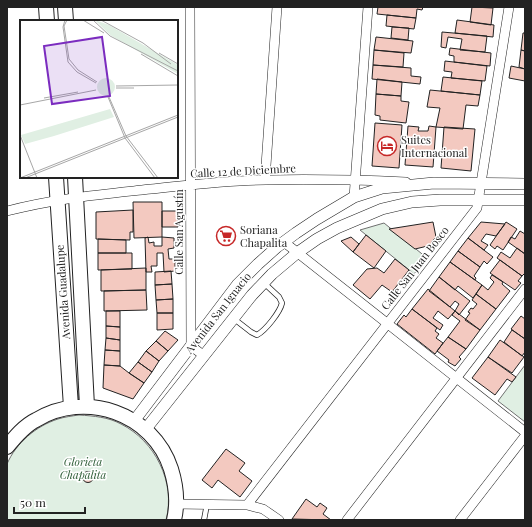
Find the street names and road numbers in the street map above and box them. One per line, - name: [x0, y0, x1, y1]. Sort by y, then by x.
- street label: Calle 12 de Diciembre: [190, 160, 297, 181]
- street label: Calle San Agustín: [171, 189, 186, 275]
- street label: Calle San Juan Bosco: [377, 223, 452, 313]
- street label: Avenida Guadalupe: [52, 244, 73, 341]
- street label: Avenida San Ignacio: [181, 269, 254, 357]

